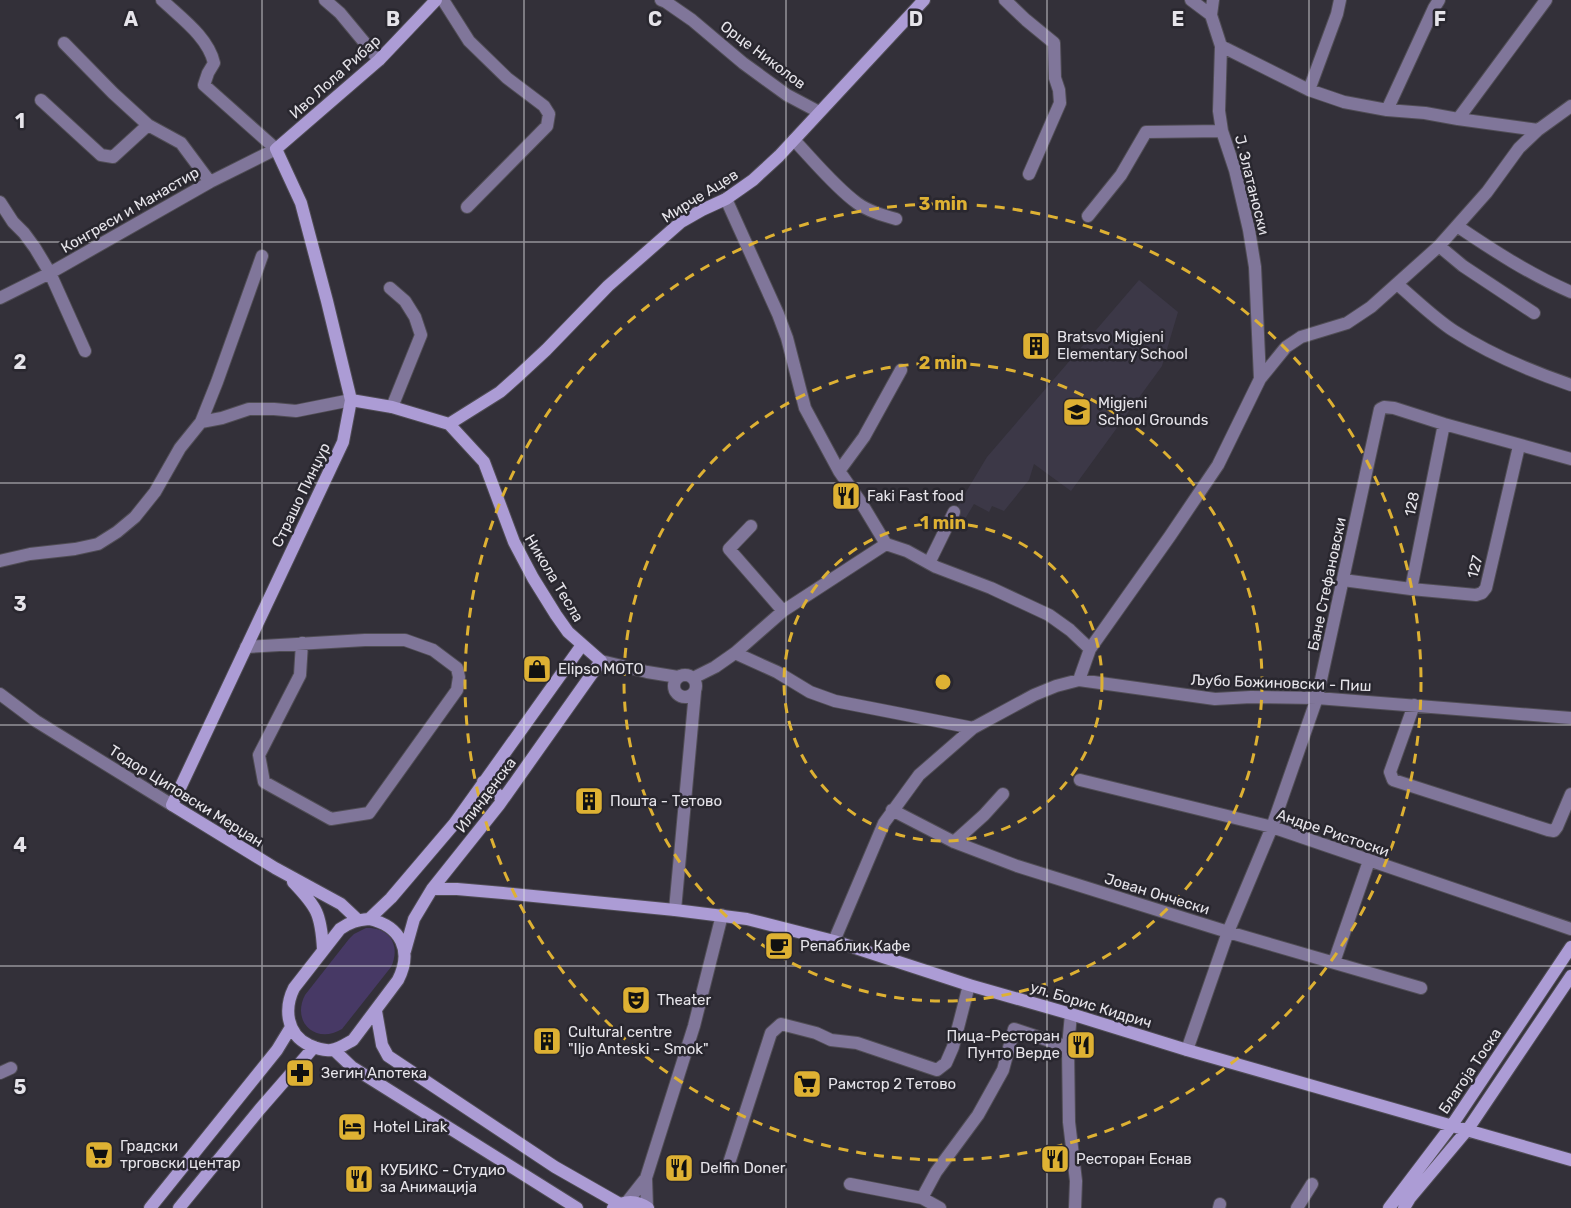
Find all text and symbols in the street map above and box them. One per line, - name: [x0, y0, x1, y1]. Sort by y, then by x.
- text: A: [124, 7, 139, 31]
- text: B: [386, 7, 400, 31]
- text: C: [648, 7, 662, 31]
- text: D: [909, 7, 923, 31]
- text: E: [1172, 7, 1184, 31]
- text: F: [1434, 7, 1446, 31]
- street label: Орце Николов: [717, 17, 809, 93]
- street label: Иво Лола Рибар: [286, 31, 384, 123]
- text: 1: [15, 109, 25, 133]
- street label: Ј. Златаноски: [1231, 133, 1273, 237]
- street label: Конгреси и Манастир: [58, 163, 202, 257]
- street label: Мирче Ацев: [659, 165, 741, 227]
- text: 3 min: [919, 193, 967, 215]
- place label: Bratsvo Migjeni Elementary School: [1057, 328, 1188, 363]
- building icon: Bratsvo Migjeni Elementary School: [1020, 330, 1052, 362]
- text: 2: [14, 350, 27, 374]
- text: 2 min: [919, 352, 967, 374]
- place label: Migjeni School Grounds: [1098, 394, 1209, 429]
- school or university icon: Migjeni School Grounds: [1061, 396, 1093, 428]
- street label: Страшо Пинџур: [268, 440, 334, 550]
- restaurant icon: Faki Fast food: [830, 480, 862, 512]
- place label: Faki Fast food: [867, 487, 964, 505]
- street label: 128: [1401, 490, 1423, 518]
- text: 1 min: [920, 512, 966, 534]
- street label: Бане Стефановски: [1304, 516, 1350, 652]
- street label: Никола Тесла: [521, 531, 587, 625]
- street label: 127: [1463, 553, 1487, 580]
- text: 3: [13, 592, 27, 616]
- shop icon: Elipso MOTO: [521, 653, 553, 685]
- place label: Elipso MOTO: [558, 660, 644, 678]
- street label: Љубо Божиновски - Пиш: [1190, 671, 1372, 695]
- centre of rings: [933, 672, 953, 692]
- street label: Тодор Циповски Мерџан: [106, 741, 266, 851]
- street label: Илинденска: [452, 754, 520, 836]
- building icon: Пошта - Тетово: [573, 785, 605, 817]
- place label: Пошта - Тетово: [610, 792, 722, 810]
- street label: Андре Ристоски: [1274, 805, 1392, 861]
- text: 4: [13, 833, 27, 857]
- street label: Јован Ончески: [1102, 869, 1212, 919]
- cafe icon: Репаблик Кафе: [763, 930, 795, 962]
- place label: Репаблик Кафе: [800, 937, 911, 955]
- street label: ул. Борис Кидрич: [1028, 978, 1154, 1032]
- theatre icon: Theater: [620, 984, 652, 1016]
- place label: Theater: [657, 991, 711, 1009]
- place label: Cultural centre "Iljo Anteski - Smok": [568, 1023, 709, 1058]
- building icon: Cultural centre "Iljo Anteski - Smok": [531, 1025, 563, 1057]
- street label: Благоја Тоска: [1435, 1025, 1505, 1117]
- place label: Пица-Ресторан Пунто Верде: [946, 1027, 1060, 1062]
- restaurant icon: Пица-Ресторан Пунто Верде: [1065, 1029, 1097, 1061]
- pharmacy icon: Зегин Апотека: [284, 1057, 316, 1089]
- place label: Зегин Апотека: [321, 1064, 427, 1082]
- supermarket icon: Рамстор 2 Тетово: [791, 1068, 823, 1100]
- text: 5: [14, 1075, 27, 1099]
- place label: Рамстор 2 Тетово: [828, 1075, 956, 1093]
- hotel icon: Hotel Lirak: [336, 1111, 368, 1143]
- place label: Hotel Lirak: [373, 1118, 448, 1136]
- place label: Градски трговски центар: [120, 1137, 241, 1172]
- supermarket icon: Градски трговски центар: [83, 1139, 115, 1171]
- restaurant icon: Ресторан Еснав: [1039, 1143, 1071, 1175]
- place label: Ресторан Еснав: [1076, 1150, 1192, 1168]
- restaurant icon: Delfin Doner: [663, 1152, 695, 1184]
- place label: Delfin Doner: [700, 1159, 786, 1177]
- place label: КУБИКС - Студио за Анимација: [380, 1161, 505, 1196]
- restaurant icon: КУБИКС - Студио за Анимација: [343, 1163, 375, 1195]

